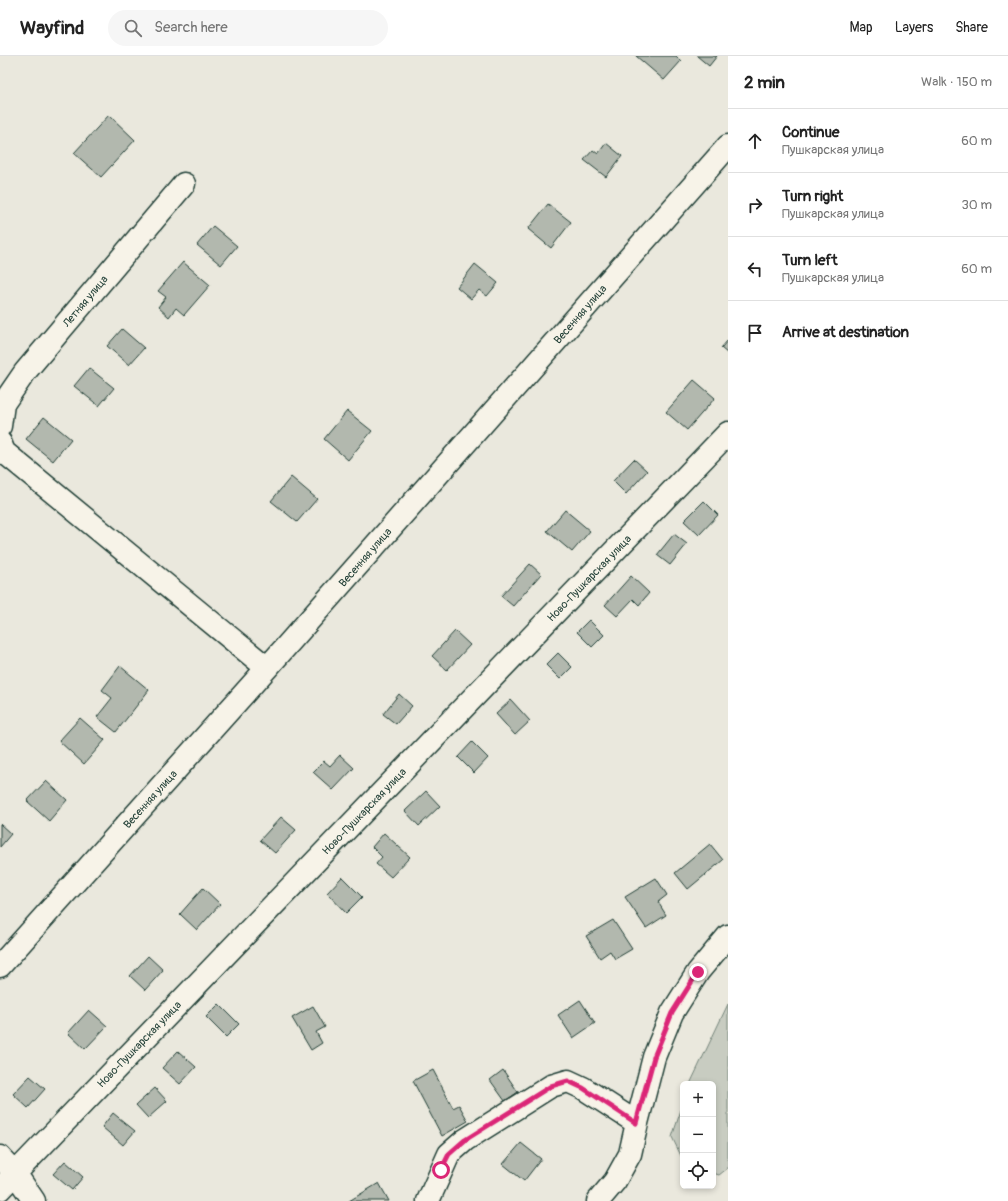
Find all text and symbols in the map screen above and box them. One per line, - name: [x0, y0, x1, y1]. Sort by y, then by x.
- search box: [108, 10, 388, 46]
- text: Wayfind: [20, 16, 84, 40]
- icon: search: [122, 17, 144, 39]
- text: Search here: [154, 18, 228, 37]
- text: Map: [850, 19, 873, 36]
- text: Layers: [895, 19, 933, 36]
- text: Share: [955, 19, 988, 36]
- text: 2 min: [744, 72, 785, 93]
- text: Walk · 150 m: [921, 74, 992, 90]
- text: Continue: [782, 123, 840, 142]
- icon: ahead: [744, 130, 766, 152]
- text: 60 m: [961, 133, 992, 149]
- text: Пушкарская улица: [782, 142, 884, 158]
- text: Turn right: [782, 187, 843, 206]
- icon: right: [744, 194, 766, 216]
- text: 30 m: [962, 197, 992, 213]
- text: Пушкарская улица: [782, 206, 884, 222]
- text: Turn left: [782, 251, 838, 270]
- icon: left: [744, 258, 766, 280]
- text: 60 m: [961, 261, 992, 277]
- text: Пушкарская улица: [782, 270, 884, 286]
- street label: Летняя улица: [59, 273, 111, 330]
- street label: Весенняя улица: [551, 282, 609, 346]
- icon: arrive: [744, 322, 766, 344]
- text: Arrive at destination: [782, 323, 909, 342]
- street label: Весенняя улица: [336, 525, 394, 589]
- street label: Ново-Пушкарская улица: [545, 532, 634, 624]
- street label: Ново-Пушкарская улица: [320, 765, 409, 857]
- street label: Весенняя улица: [121, 768, 180, 831]
- route end: [689, 963, 707, 981]
- street label: Ново-Пушкарская улица: [95, 998, 184, 1090]
- map controls: [680, 1081, 716, 1189]
- button: +: [680, 1081, 716, 1117]
- button: −: [680, 1117, 716, 1153]
- button: locate: [680, 1153, 716, 1189]
- route start: [432, 1161, 450, 1179]

